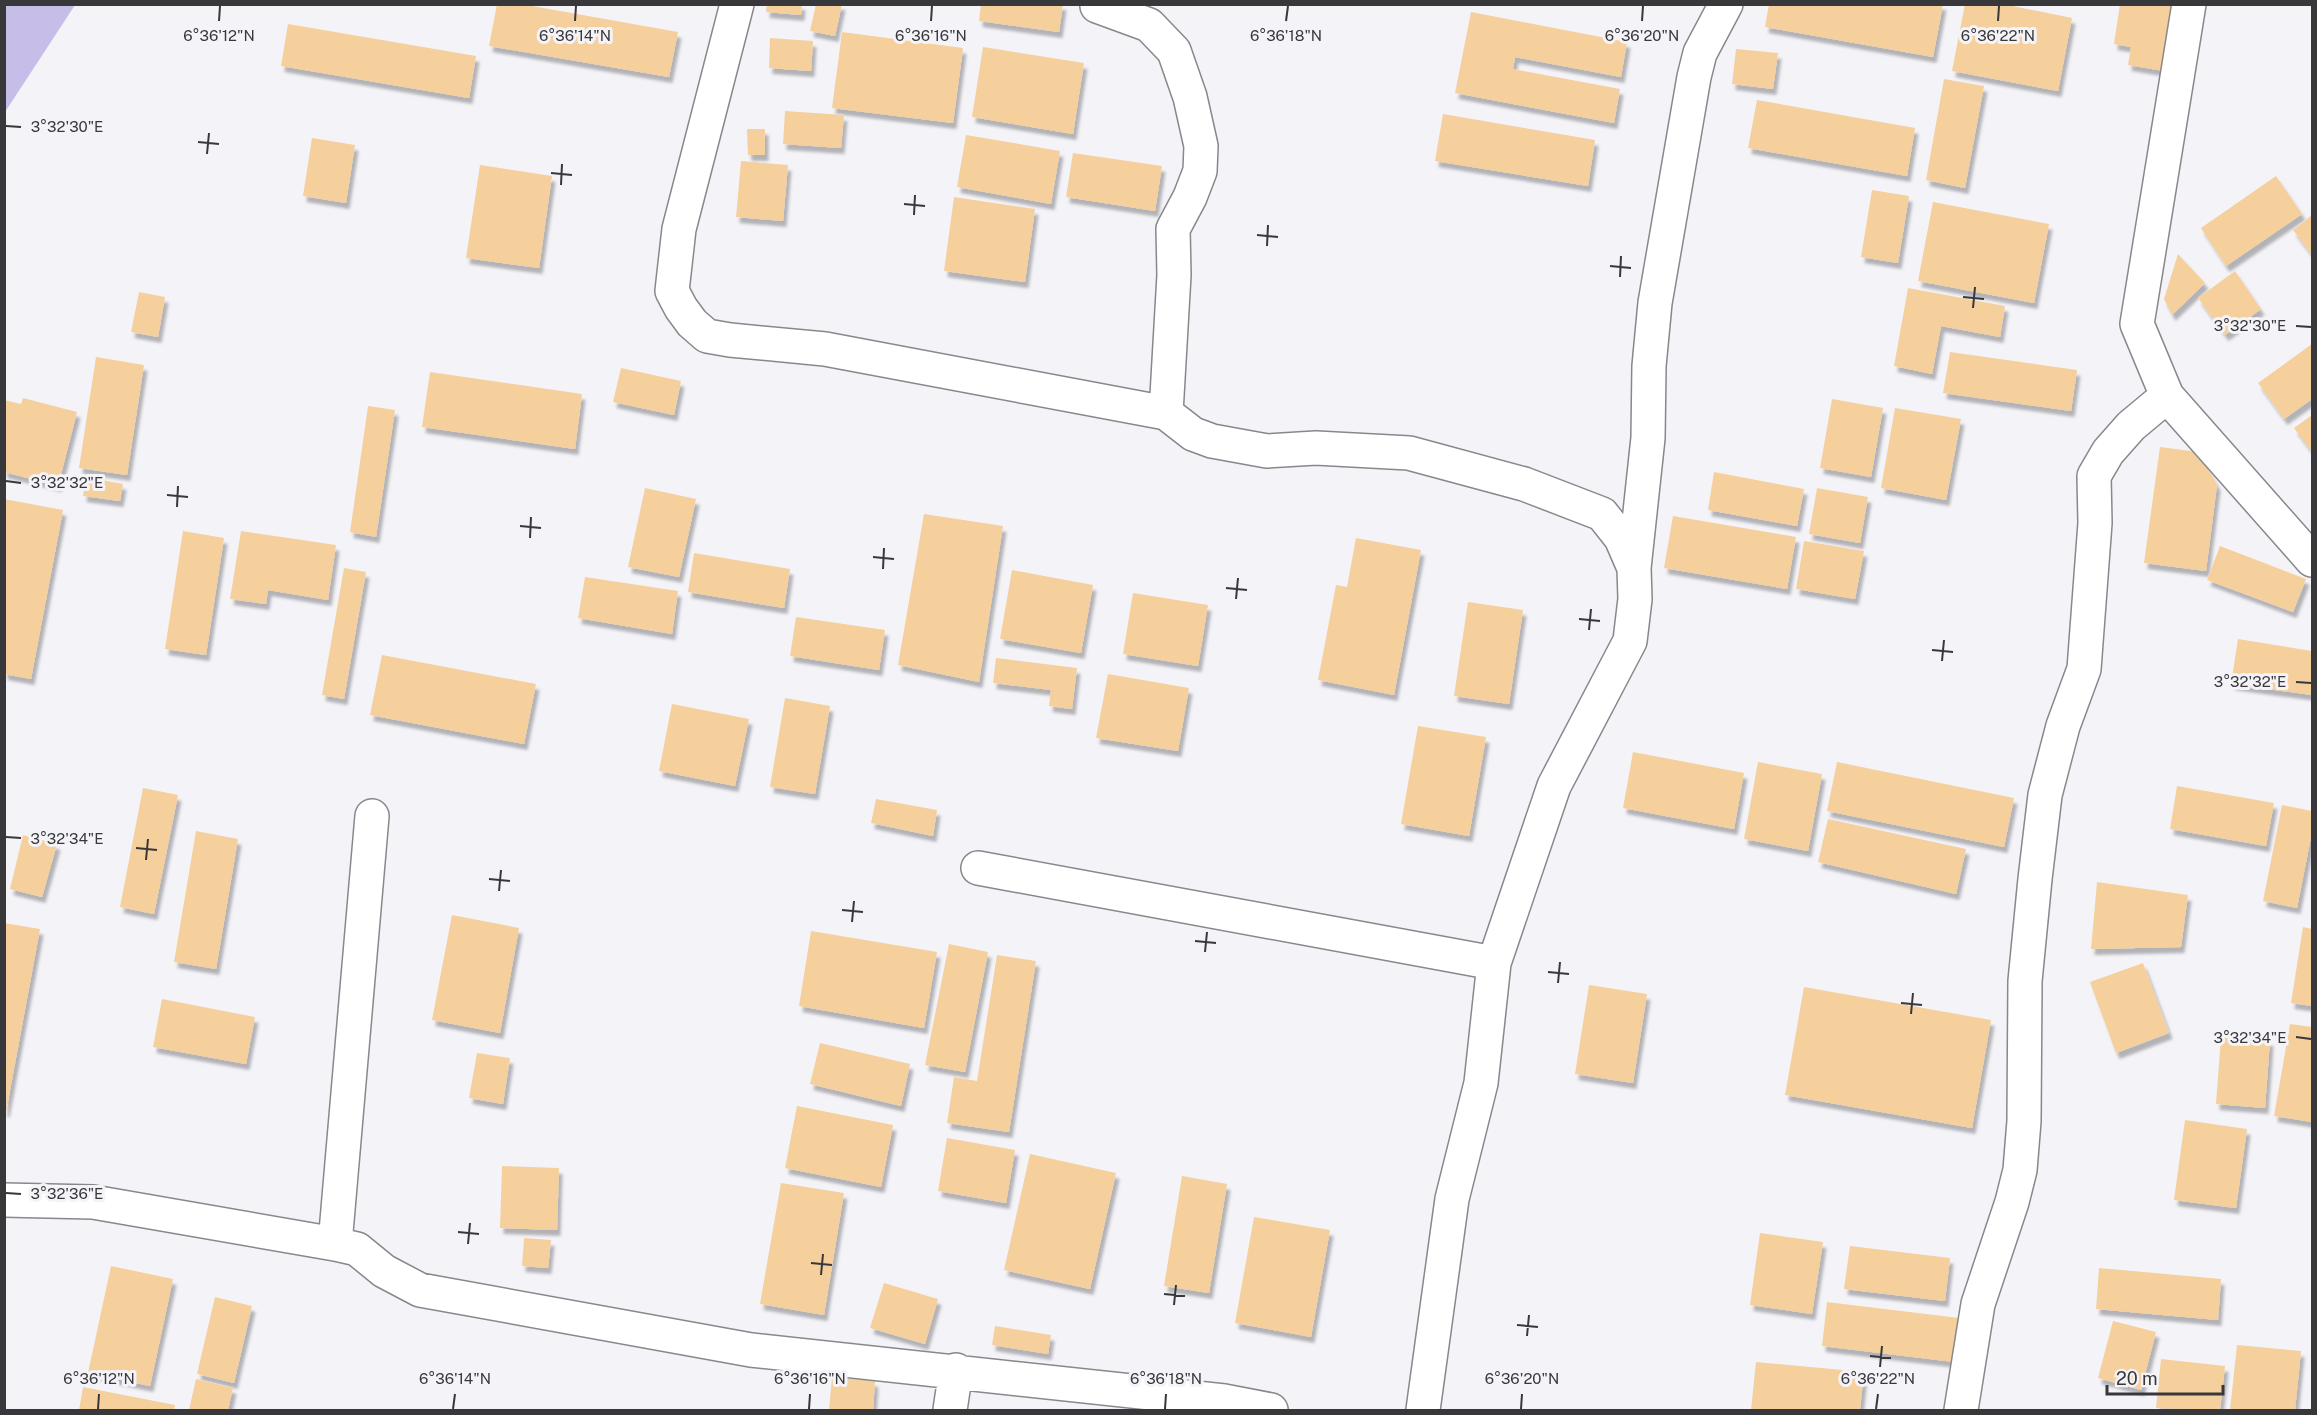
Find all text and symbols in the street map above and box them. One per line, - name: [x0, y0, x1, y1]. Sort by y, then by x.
- text: 6°36'12"N: [183, 27, 255, 44]
- text: 6°36'14"N: [539, 27, 611, 44]
- text: 6°36'16"N: [895, 27, 967, 44]
- text: 6°36'18"N: [1250, 27, 1322, 44]
- text: 6°36'20"N: [1605, 27, 1679, 44]
- text: 6°36'22"N: [1961, 27, 2035, 44]
- text: 3°32'30"E: [31, 118, 103, 135]
- text: 3°32'30"E: [2214, 317, 2286, 334]
- text: 3°32'32"E: [31, 474, 103, 491]
- text: 3°32'32"E: [2214, 673, 2286, 690]
- text: 3°32'34"E: [30, 830, 104, 847]
- text: 3°32'34"E: [2213, 1029, 2287, 1046]
- text: 3°32'36"E: [31, 1185, 103, 1202]
- scale bar: [2107, 1358, 2222, 1396]
- text: 20 m: [2116, 1368, 2158, 1389]
- text: 6°36'12"N: [63, 1370, 135, 1387]
- text: 6°36'14"N: [419, 1370, 491, 1387]
- text: 6°36'16"N: [774, 1370, 846, 1387]
- text: 6°36'18"N: [1130, 1370, 1202, 1387]
- text: 6°36'20"N: [1485, 1370, 1559, 1387]
- text: 6°36'22"N: [1841, 1370, 1915, 1387]

